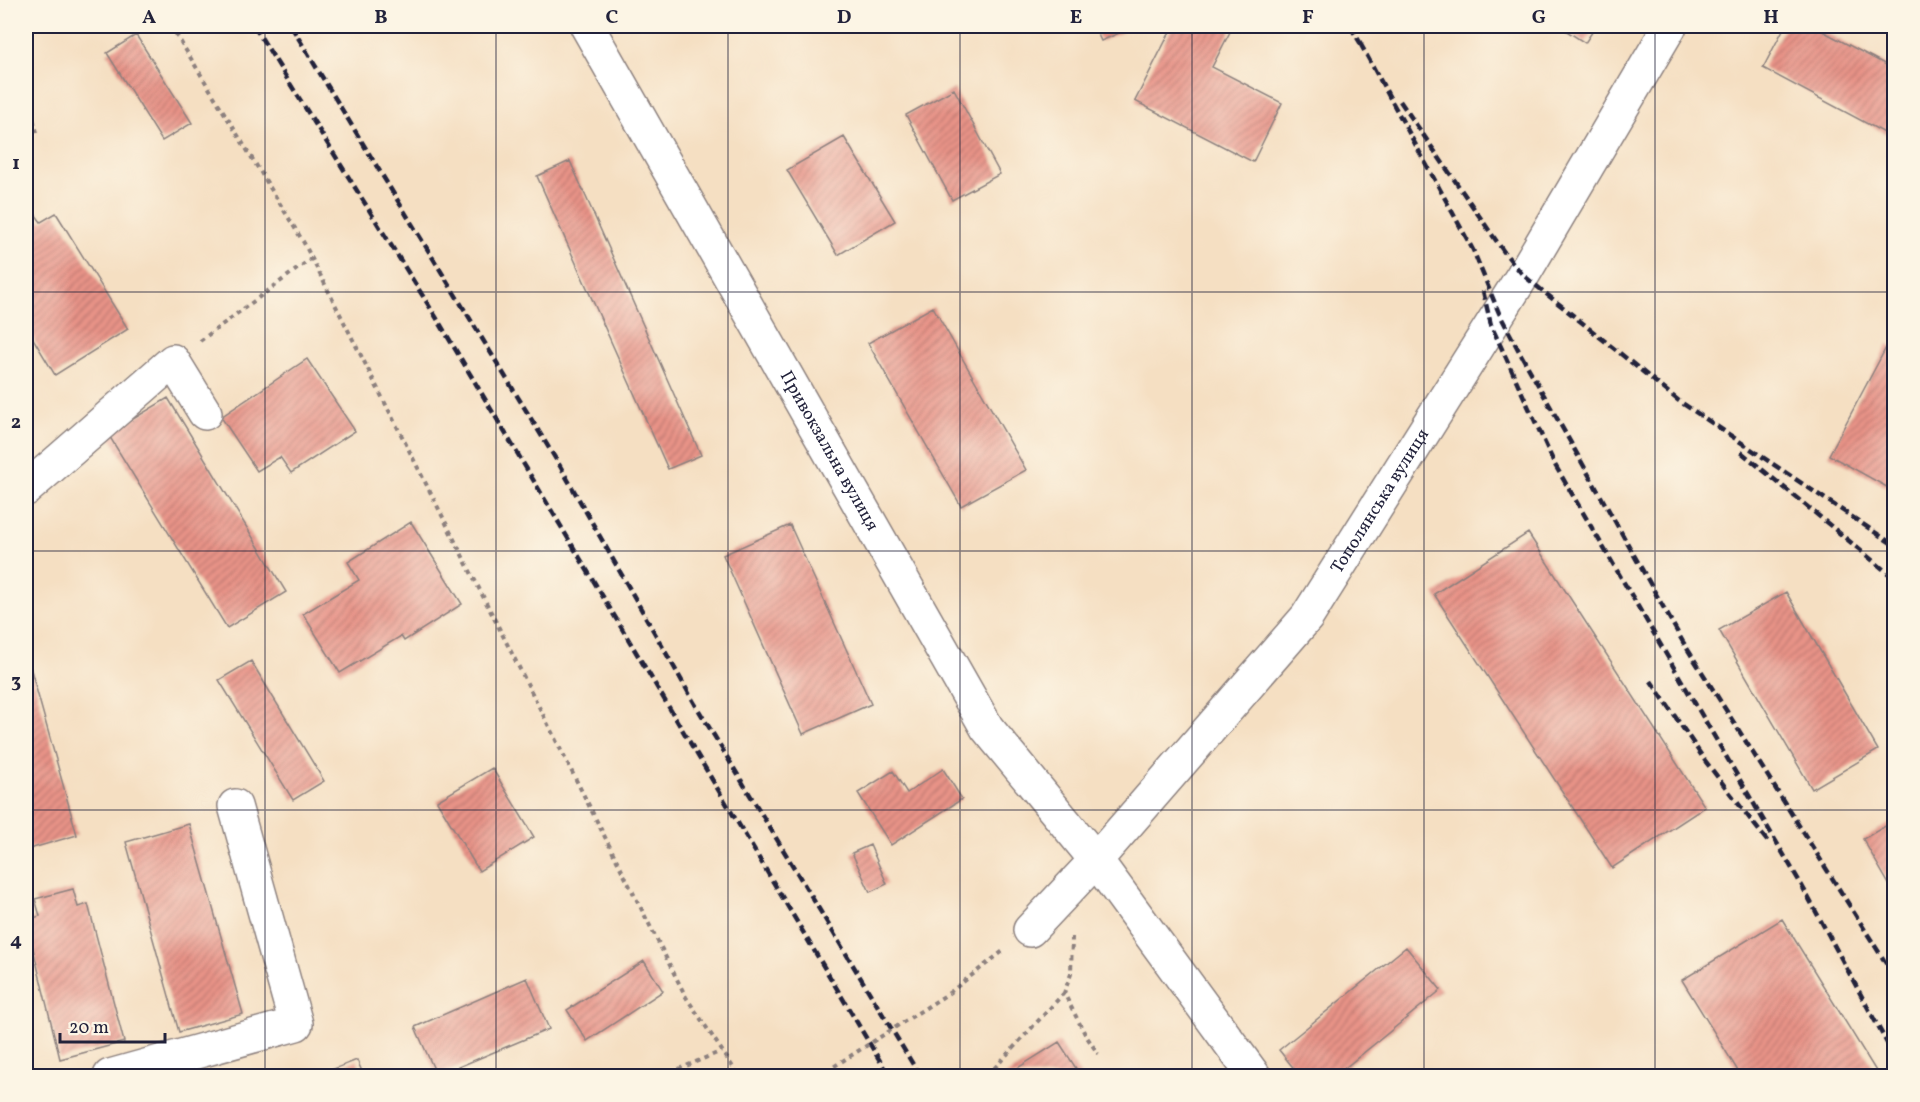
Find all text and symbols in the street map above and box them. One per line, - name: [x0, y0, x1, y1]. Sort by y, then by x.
- text: A: [142, 4, 156, 32]
- text: B: [374, 4, 388, 32]
- text: C: [606, 4, 619, 32]
- text: D: [837, 4, 851, 32]
- text: E: [1070, 4, 1082, 32]
- text: F: [1302, 4, 1314, 32]
- text: G: [1532, 4, 1546, 32]
- text: H: [1763, 4, 1779, 32]
- text: 1: [12, 150, 20, 178]
- street label: Привокзальна вулиця: [773, 366, 885, 536]
- text: 2: [11, 409, 21, 437]
- street label: Тополянська вулиця: [1325, 424, 1435, 578]
- text: 3: [11, 668, 21, 696]
- text: 4: [10, 927, 22, 955]
- scale bar: [60, 1006, 165, 1044]
- text: 20 m: [69, 1016, 109, 1041]

